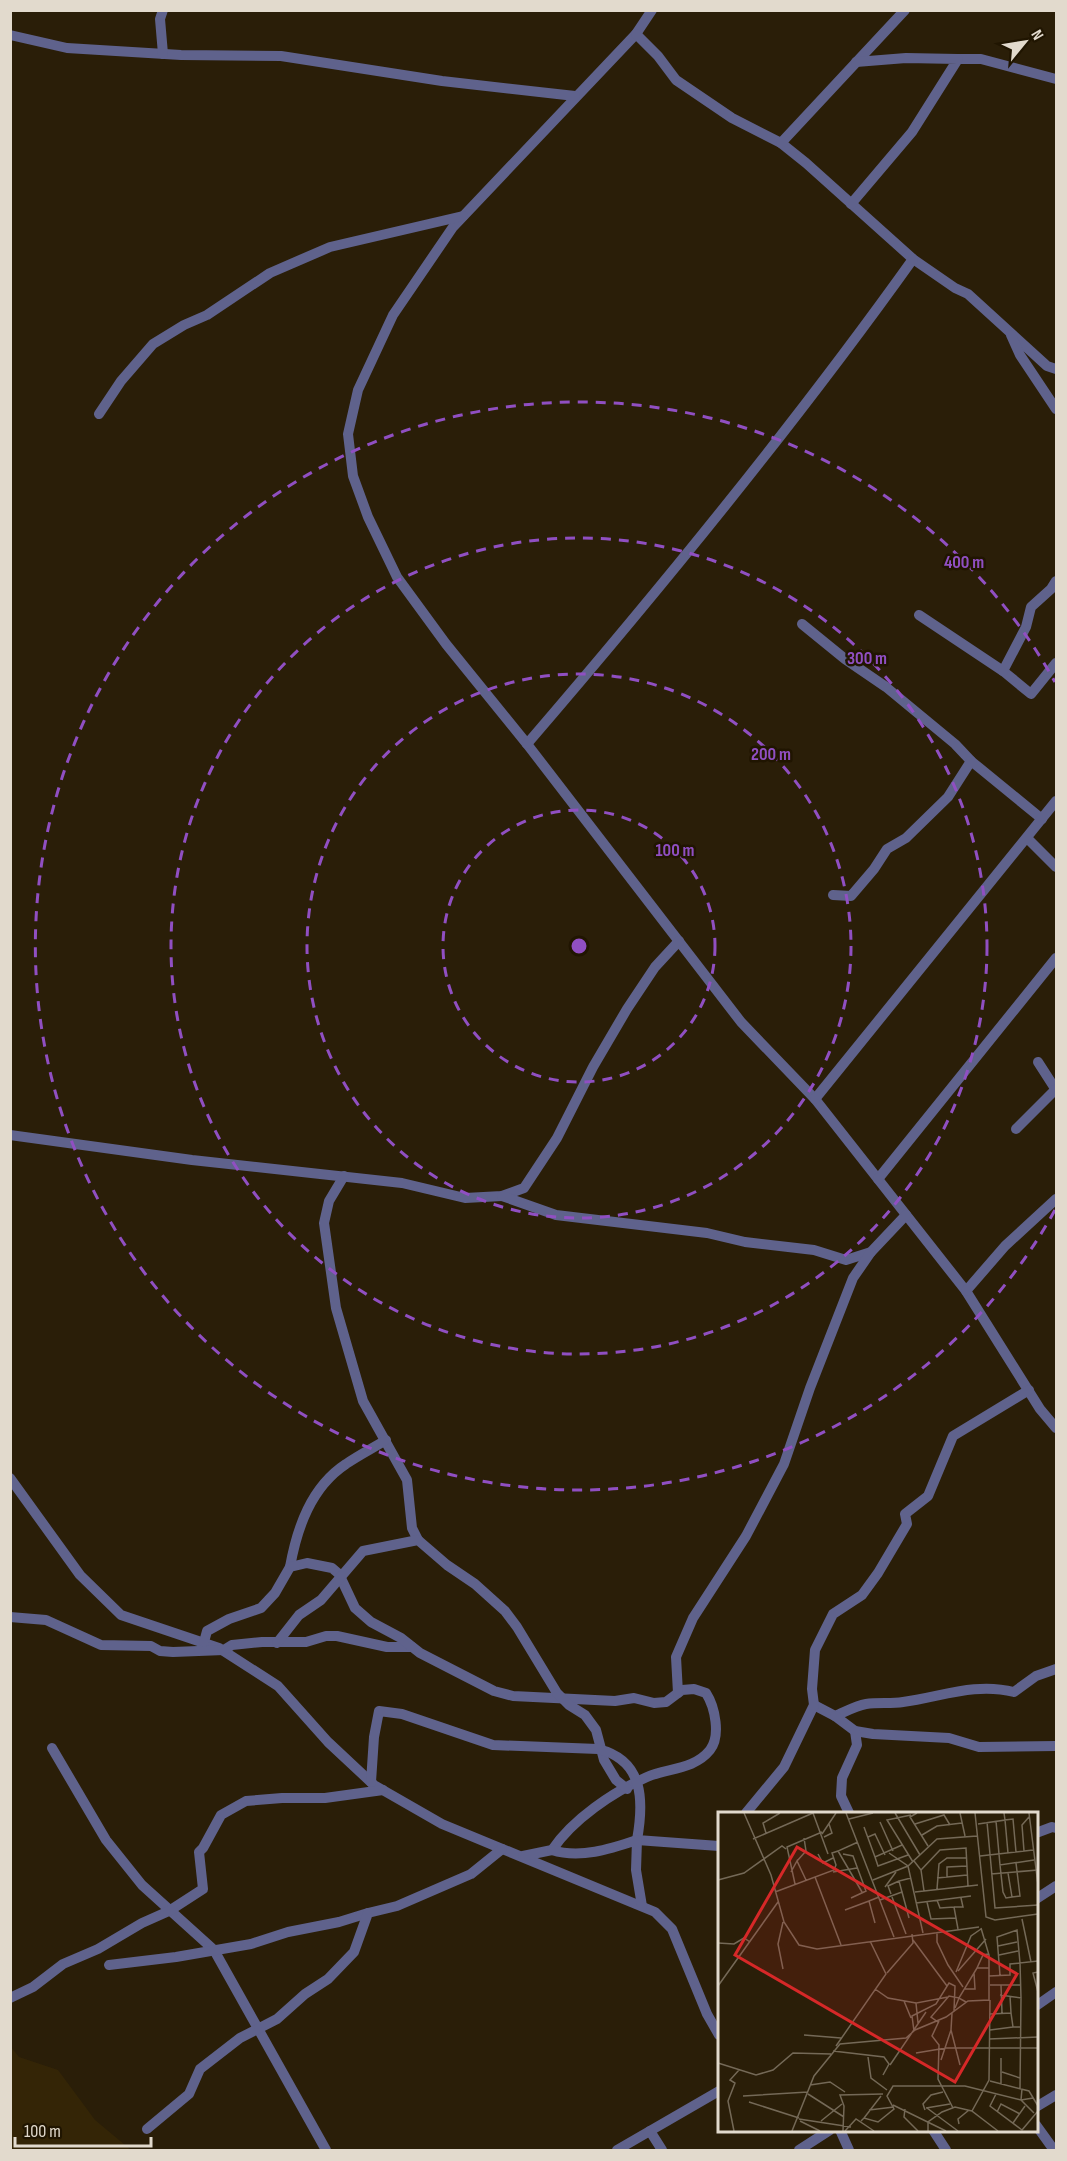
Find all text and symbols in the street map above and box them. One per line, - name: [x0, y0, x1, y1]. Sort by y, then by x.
- north arrow: [995, 12, 1055, 72]
- text: N: [1026, 27, 1047, 44]
- text: 400 m: [944, 552, 984, 573]
- text: 300 m: [847, 648, 887, 669]
- text: 200 m: [751, 744, 791, 765]
- text: 100 m: [656, 840, 695, 861]
- centre of rings: [569, 936, 589, 956]
- inset map: [718, 1812, 1037, 2131]
- scale bar: [15, 2110, 152, 2148]
- text: 100 m: [24, 2121, 61, 2142]

